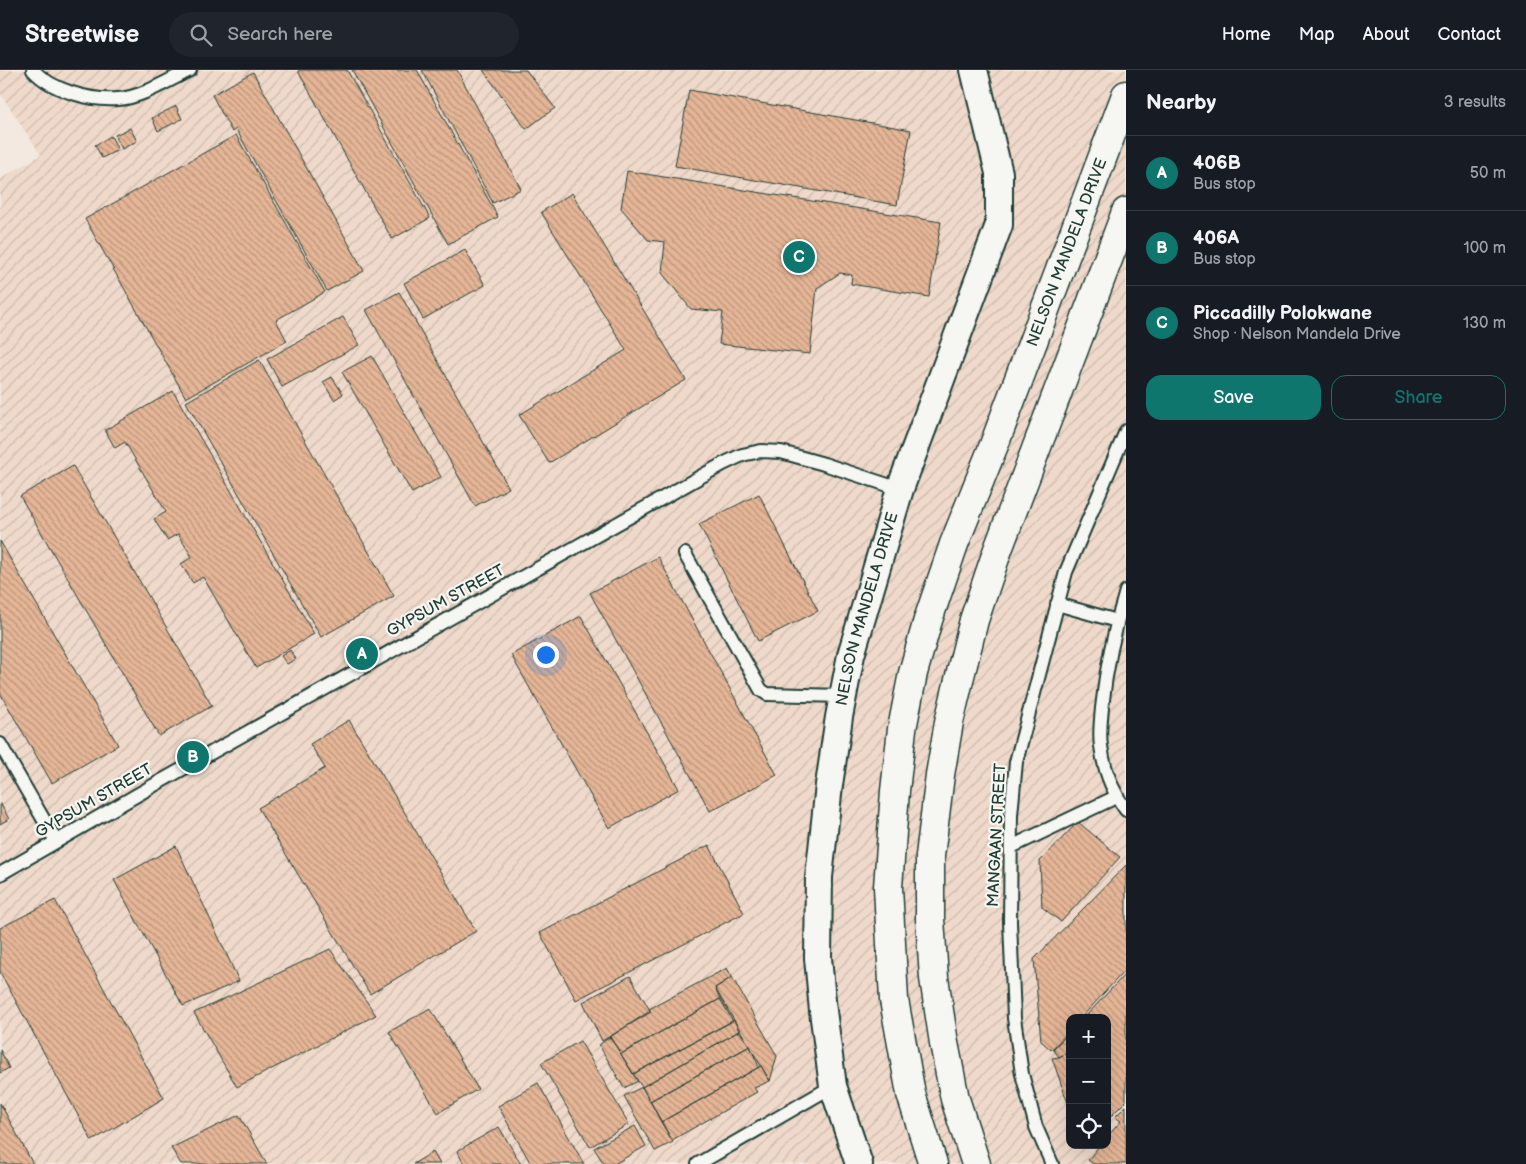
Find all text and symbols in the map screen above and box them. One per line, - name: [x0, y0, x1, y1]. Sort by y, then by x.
- search box: [169, 12, 519, 57]
- text: Streetwise: [25, 20, 139, 49]
- icon: search: [187, 21, 215, 49]
- text: Search here: [227, 23, 333, 46]
- text: Home: [1222, 24, 1271, 45]
- text: Map: [1299, 24, 1335, 45]
- text: About: [1363, 24, 1410, 45]
- text: Contact: [1438, 24, 1501, 45]
- text: Nearby: [1146, 90, 1216, 115]
- text: 3 results: [1444, 93, 1506, 112]
- text: 406B: [1193, 152, 1241, 175]
- street label: NELSON MANDELA DRIVE: [1023, 155, 1111, 349]
- text: A: [1157, 164, 1167, 183]
- text: 50 m: [1470, 164, 1506, 183]
- text: Bus stop: [1193, 175, 1256, 194]
- text: 406A: [1193, 227, 1239, 250]
- pin: C: [783, 238, 815, 276]
- text: B: [1156, 239, 1168, 258]
- text: 100 m: [1463, 239, 1506, 258]
- text: Bus stop: [1193, 250, 1256, 269]
- text: Piccadilly Polokwane: [1193, 302, 1372, 325]
- text: C: [1156, 314, 1168, 333]
- text: 130 m: [1463, 314, 1506, 333]
- text: Shop · Nelson Mandela Drive: [1193, 325, 1401, 344]
- button: Save: [1146, 375, 1321, 420]
- button: Share: [1331, 375, 1506, 420]
- street label: NELSON MANDELA DRIVE: [832, 510, 902, 707]
- street label: GYPSUM STREET: [384, 561, 509, 641]
- pin: A: [346, 635, 378, 673]
- your location: [533, 642, 559, 668]
- pin: B: [177, 738, 209, 776]
- street label: GYPSUM STREET: [32, 760, 156, 842]
- street label: MANGAAN STREET: [984, 762, 1010, 907]
- map controls: [1066, 1014, 1111, 1149]
- button: +: [1066, 1014, 1111, 1059]
- button: −: [1066, 1059, 1111, 1104]
- button: locate: [1066, 1104, 1111, 1149]

